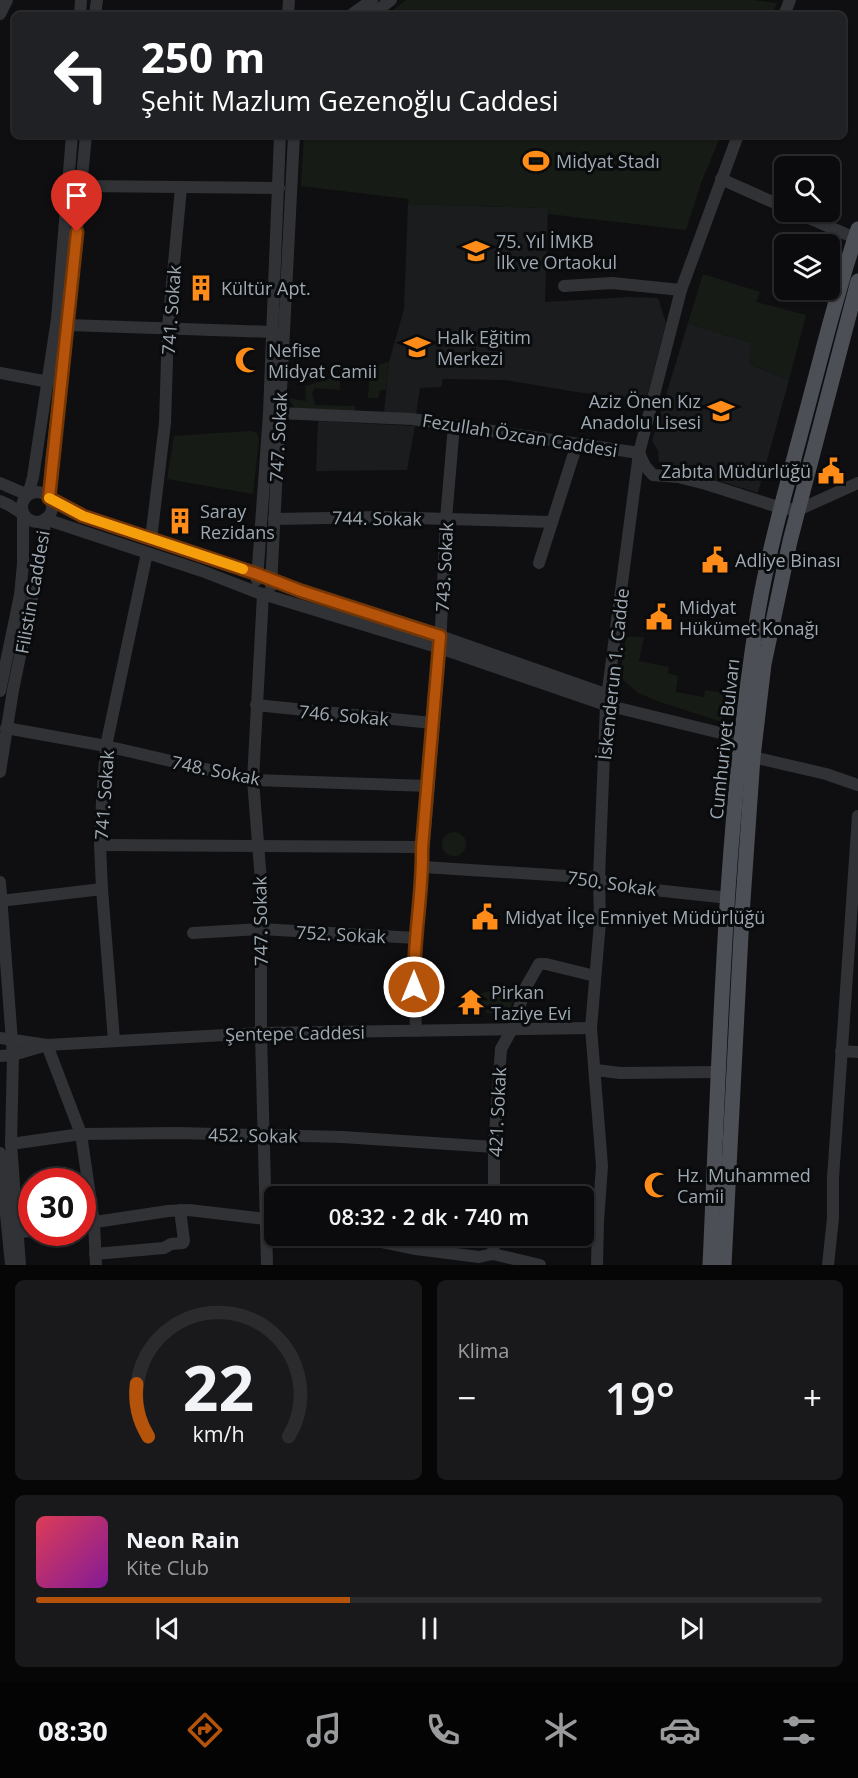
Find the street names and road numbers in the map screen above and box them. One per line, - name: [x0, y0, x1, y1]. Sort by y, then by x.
- street label: 741. Sokak: [156, 264, 186, 356]
- street label: 747. Sokak: [264, 391, 292, 483]
- street label: Fezullah Özcan Caddesi: [421, 408, 619, 462]
- street label: 744. Sokak: [332, 505, 423, 531]
- street label: 743. Sokak: [430, 521, 458, 613]
- street label: Filistin Caddesi: [9, 528, 55, 656]
- street label: İskenderun 1. Cadde: [592, 587, 634, 761]
- street label: Cumhuriyet Bulvarı: [704, 658, 744, 820]
- street label: 746. Sokak: [298, 699, 390, 731]
- street label: 741. Sokak: [89, 749, 119, 841]
- street label: 748. Sokak: [170, 750, 263, 790]
- street label: 750. Sokak: [566, 865, 659, 901]
- street label: 747. Sokak: [247, 875, 273, 966]
- street label: 752. Sokak: [295, 920, 387, 948]
- street label: Şentepe Caddesi: [225, 1020, 365, 1046]
- street label: 421. Sokak: [483, 1066, 511, 1158]
- street label: 452. Sokak: [208, 1122, 299, 1148]

